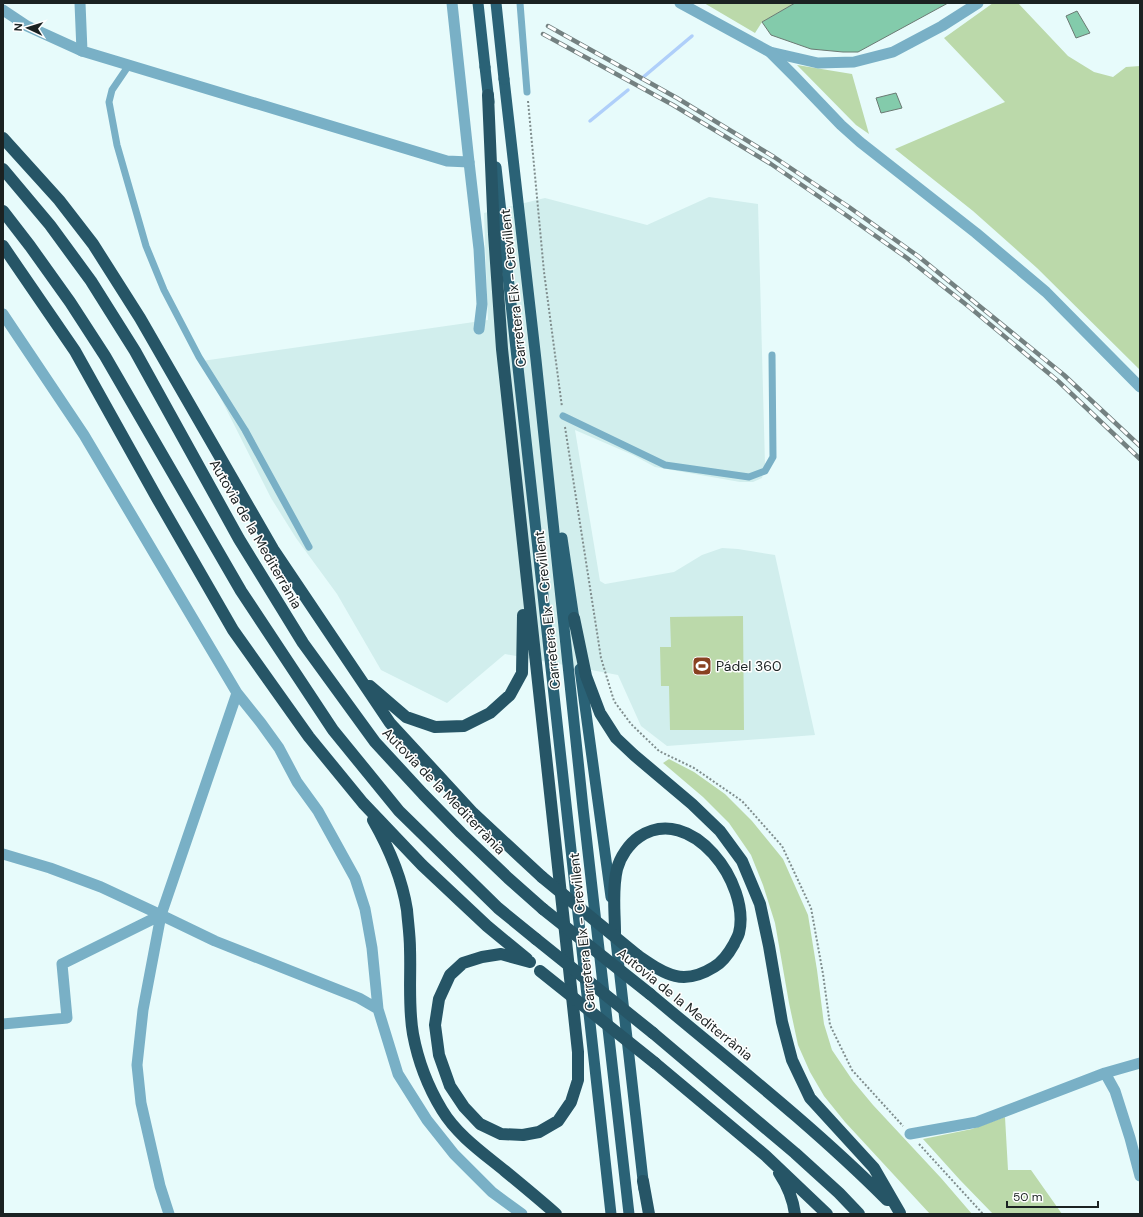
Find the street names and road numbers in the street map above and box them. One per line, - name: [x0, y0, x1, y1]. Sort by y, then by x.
- street label: Carretera Elx - Crevillent: [496, 208, 530, 368]
- street label: Autovia de la Mediterrània: [206, 456, 306, 612]
- street label: Carretera Elx - Crevillent: [530, 530, 564, 690]
- street label: Autovia de la Mediterrània: [379, 724, 509, 858]
- street label: Carretera Elx - Crevillent: [565, 852, 599, 1012]
- street label: Autovia de la Mediterrània: [613, 944, 757, 1064]

